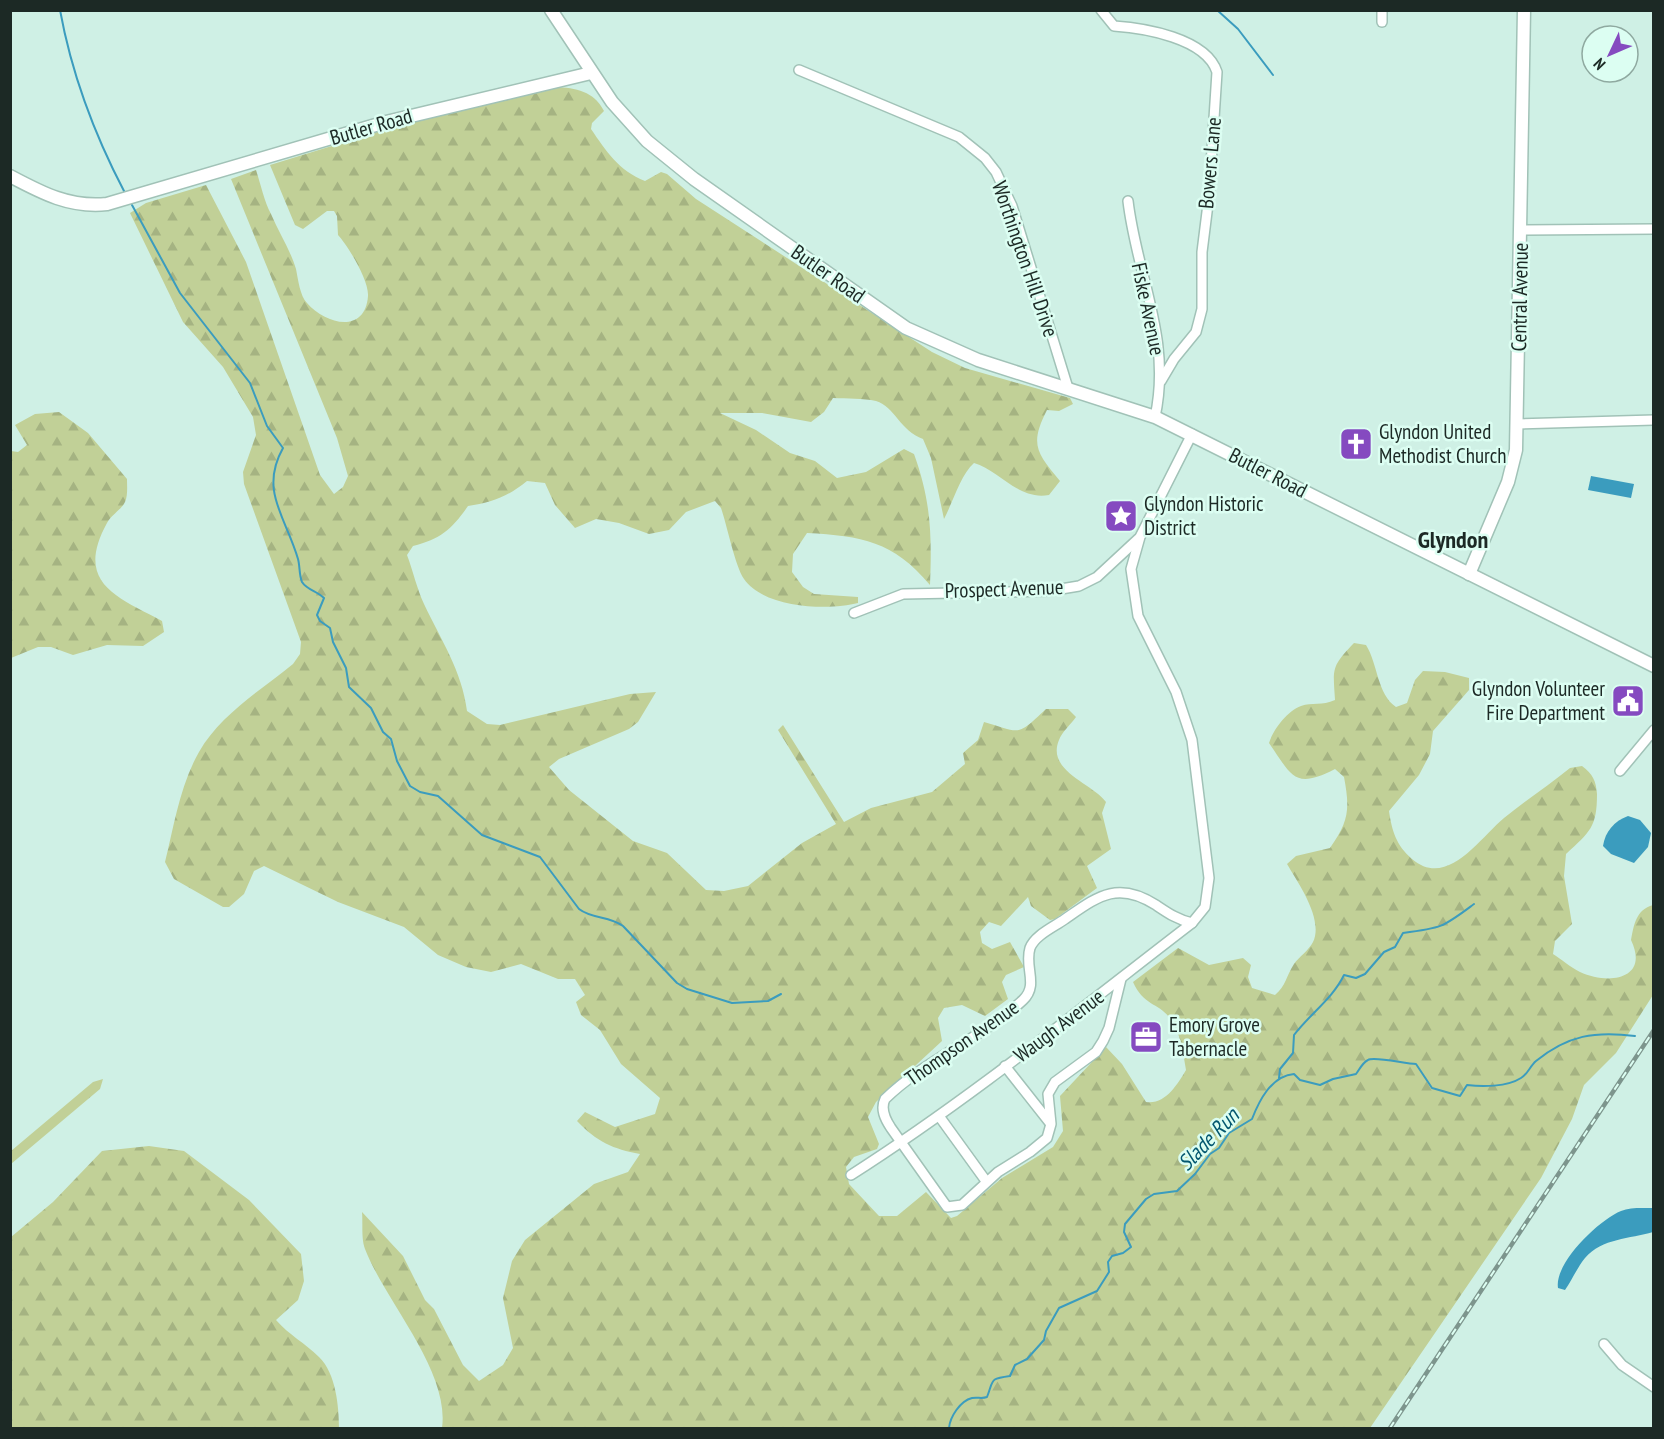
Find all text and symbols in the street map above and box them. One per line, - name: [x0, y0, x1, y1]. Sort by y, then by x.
- north arrow: [1580, 24, 1640, 84]
- text: N: [1589, 54, 1609, 74]
- street label: Butler Road: [327, 102, 415, 151]
- street label: Bowers Lane: [1192, 116, 1227, 210]
- street label: Worthington Hill Drive: [986, 177, 1065, 340]
- street label: Butler Road: [786, 238, 871, 309]
- street label: Central Avenue: [1505, 242, 1534, 352]
- street label: Fiske Avenue: [1126, 260, 1171, 358]
- place label: Glyndon United Methodist Church: [1379, 418, 1507, 469]
- church icon: Glyndon United Methodist Church: [1338, 426, 1374, 462]
- street label: Butler Road: [1225, 441, 1312, 504]
- place label: Glyndon Historic District: [1144, 490, 1264, 541]
- place icon: Glyndon Historic District: [1103, 498, 1139, 534]
- district label: Glyndon: [1418, 524, 1488, 555]
- street label: Prospect Avenue: [944, 573, 1064, 604]
- place label: Glyndon Volunteer Fire Department: [1472, 675, 1605, 726]
- public building icon: Glyndon Volunteer Fire Department: [1610, 683, 1646, 719]
- street label: Waugh Avenue: [1008, 983, 1109, 1068]
- street label: Thompson Avenue: [900, 993, 1024, 1092]
- place label: Emory Grove Tabernacle: [1169, 1011, 1260, 1062]
- office icon: Emory Grove Tabernacle: [1128, 1019, 1164, 1055]
- water label: Slade Run: [1171, 1101, 1246, 1176]

